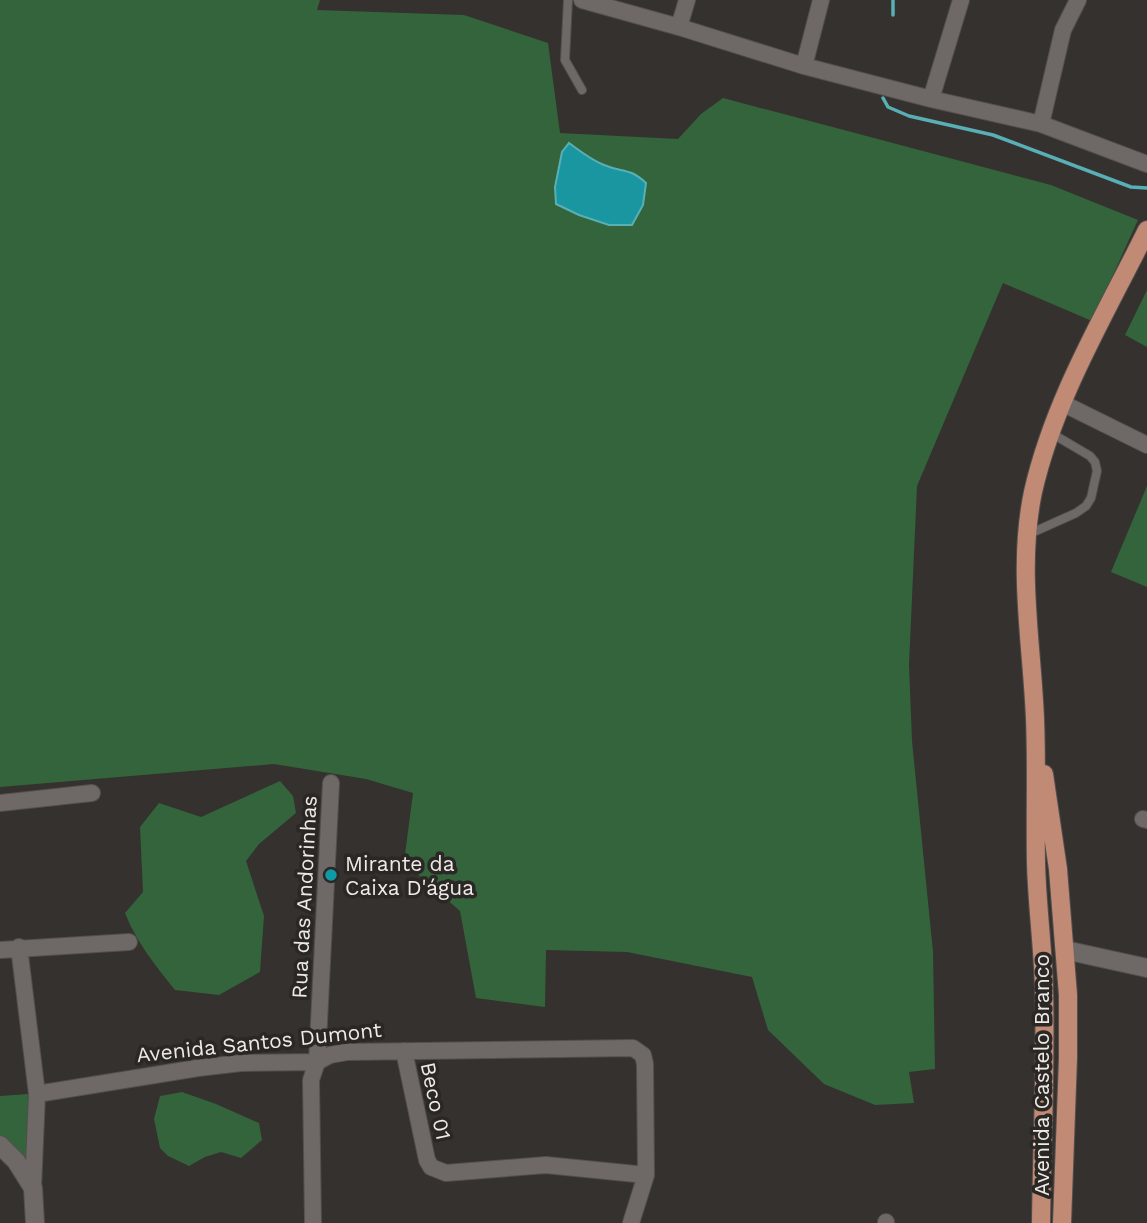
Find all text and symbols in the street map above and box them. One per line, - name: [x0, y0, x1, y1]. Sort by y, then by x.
- street label: Rua das Andorinhas: [286, 795, 322, 999]
- place label: Mirante da Caixa D'água: [345, 851, 474, 900]
- marker: Mirante da Caixa D'água: [323, 867, 339, 883]
- street label: Avenida Castelo Branco: [1029, 954, 1054, 1196]
- street label: Avenida Santos Dumont: [135, 1017, 383, 1067]
- street label: Beco 01: [416, 1060, 456, 1142]

